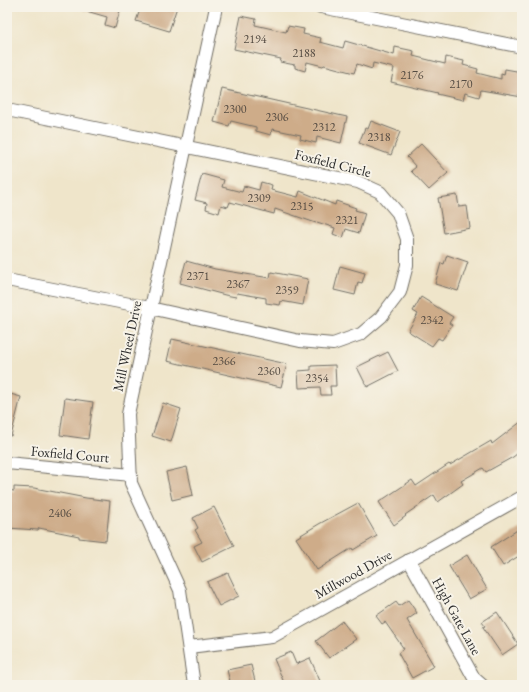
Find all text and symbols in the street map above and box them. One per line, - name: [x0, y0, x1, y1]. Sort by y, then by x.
- house number: 2194: [243, 31, 267, 47]
- house number: 2188: [292, 45, 316, 61]
- house number: 2176: [400, 67, 424, 83]
- house number: 2170: [449, 76, 473, 92]
- house number: 2300: [223, 101, 247, 117]
- house number: 2306: [265, 109, 289, 125]
- house number: 2312: [312, 119, 336, 135]
- house number: 2318: [367, 129, 391, 145]
- street label: Foxfield Circle: [293, 145, 373, 181]
- house number: 2309: [247, 190, 271, 206]
- house number: 2315: [290, 198, 314, 214]
- house number: 2321: [335, 212, 359, 228]
- house number: 2371: [186, 268, 210, 284]
- house number: 2367: [226, 276, 250, 292]
- house number: 2359: [275, 282, 299, 298]
- street label: Mill Wheel Drive: [109, 298, 146, 393]
- house number: 2342: [420, 312, 444, 328]
- house number: 2366: [212, 353, 236, 369]
- house number: 2360: [257, 363, 281, 379]
- house number: 2354: [305, 370, 329, 386]
- street label: Foxfield Court: [30, 442, 110, 466]
- house number: 2406: [48, 505, 72, 521]
- street label: Millwood Drive: [311, 545, 395, 603]
- street label: High Gate Lane: [428, 574, 486, 658]

